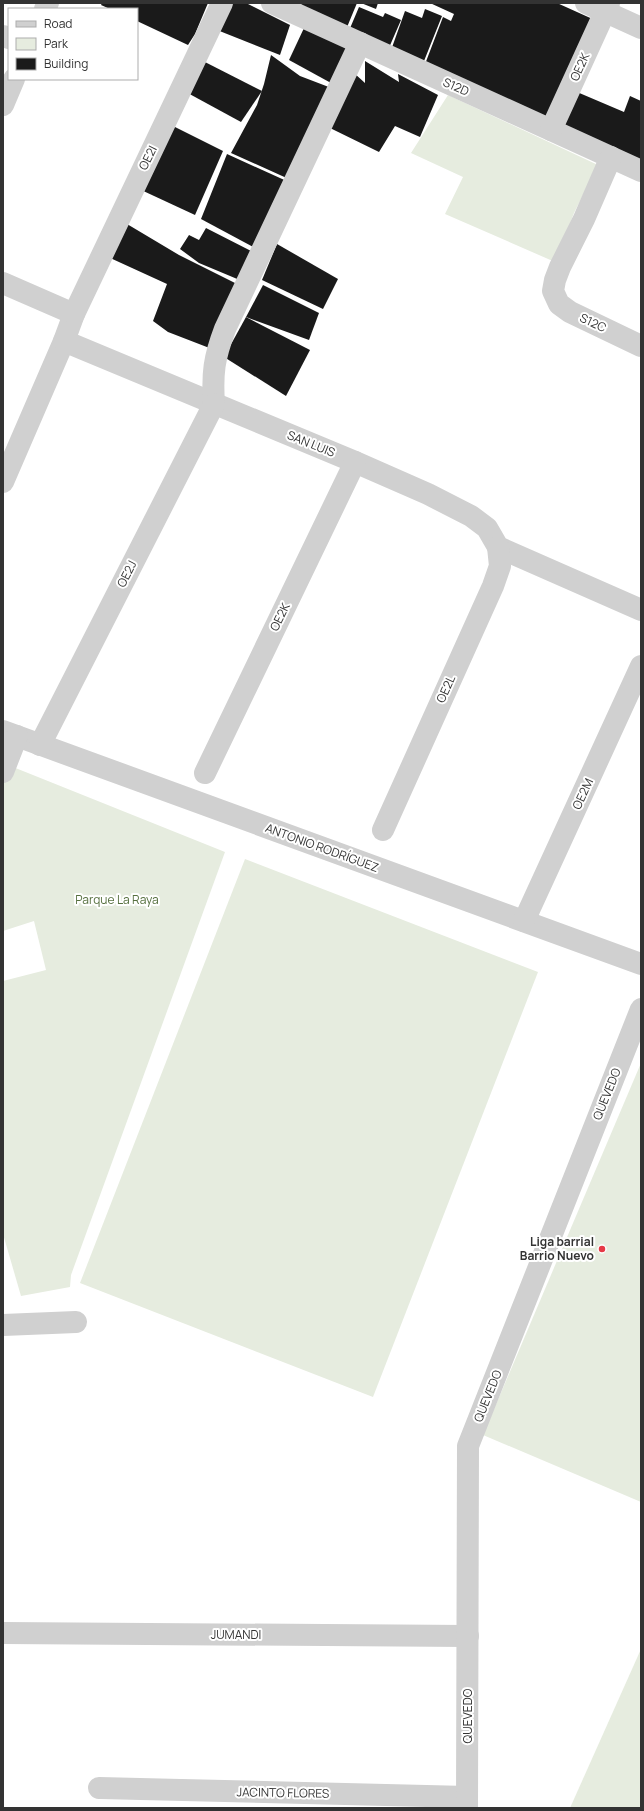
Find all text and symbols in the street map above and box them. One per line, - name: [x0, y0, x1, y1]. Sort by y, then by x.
- legend: [8, 8, 138, 80]
- text: Road: [44, 15, 72, 32]
- text: Park: [44, 35, 69, 52]
- street label: OE2K: [566, 49, 594, 84]
- text: Building: [44, 55, 88, 72]
- street label: S12D: [440, 73, 472, 100]
- street label: OE2I: [134, 143, 161, 173]
- street label: S12C: [577, 309, 610, 336]
- street label: SAN LUIS: [285, 426, 338, 461]
- street label: OE2J: [113, 557, 140, 590]
- street label: OE2K: [265, 599, 294, 634]
- street label: OE2L: [432, 672, 459, 705]
- street label: OE2M: [568, 775, 597, 812]
- street label: ANTONIO RODRÍGUEZ: [263, 819, 381, 876]
- park label: Parque La Raya: [75, 891, 159, 908]
- street label: QUEVEDO: [588, 1065, 625, 1122]
- place label: Liga barrial Barrio Nuevo: [520, 1233, 594, 1264]
- marker: Liga barrial Barrio Nuevo: [597, 1244, 607, 1254]
- street label: QUEVEDO: [469, 1367, 506, 1424]
- street label: JUMANDI: [211, 1626, 261, 1643]
- street label: QUEVEDO: [459, 1688, 476, 1743]
- street label: JACINTO FLORES: [237, 1783, 329, 1802]

